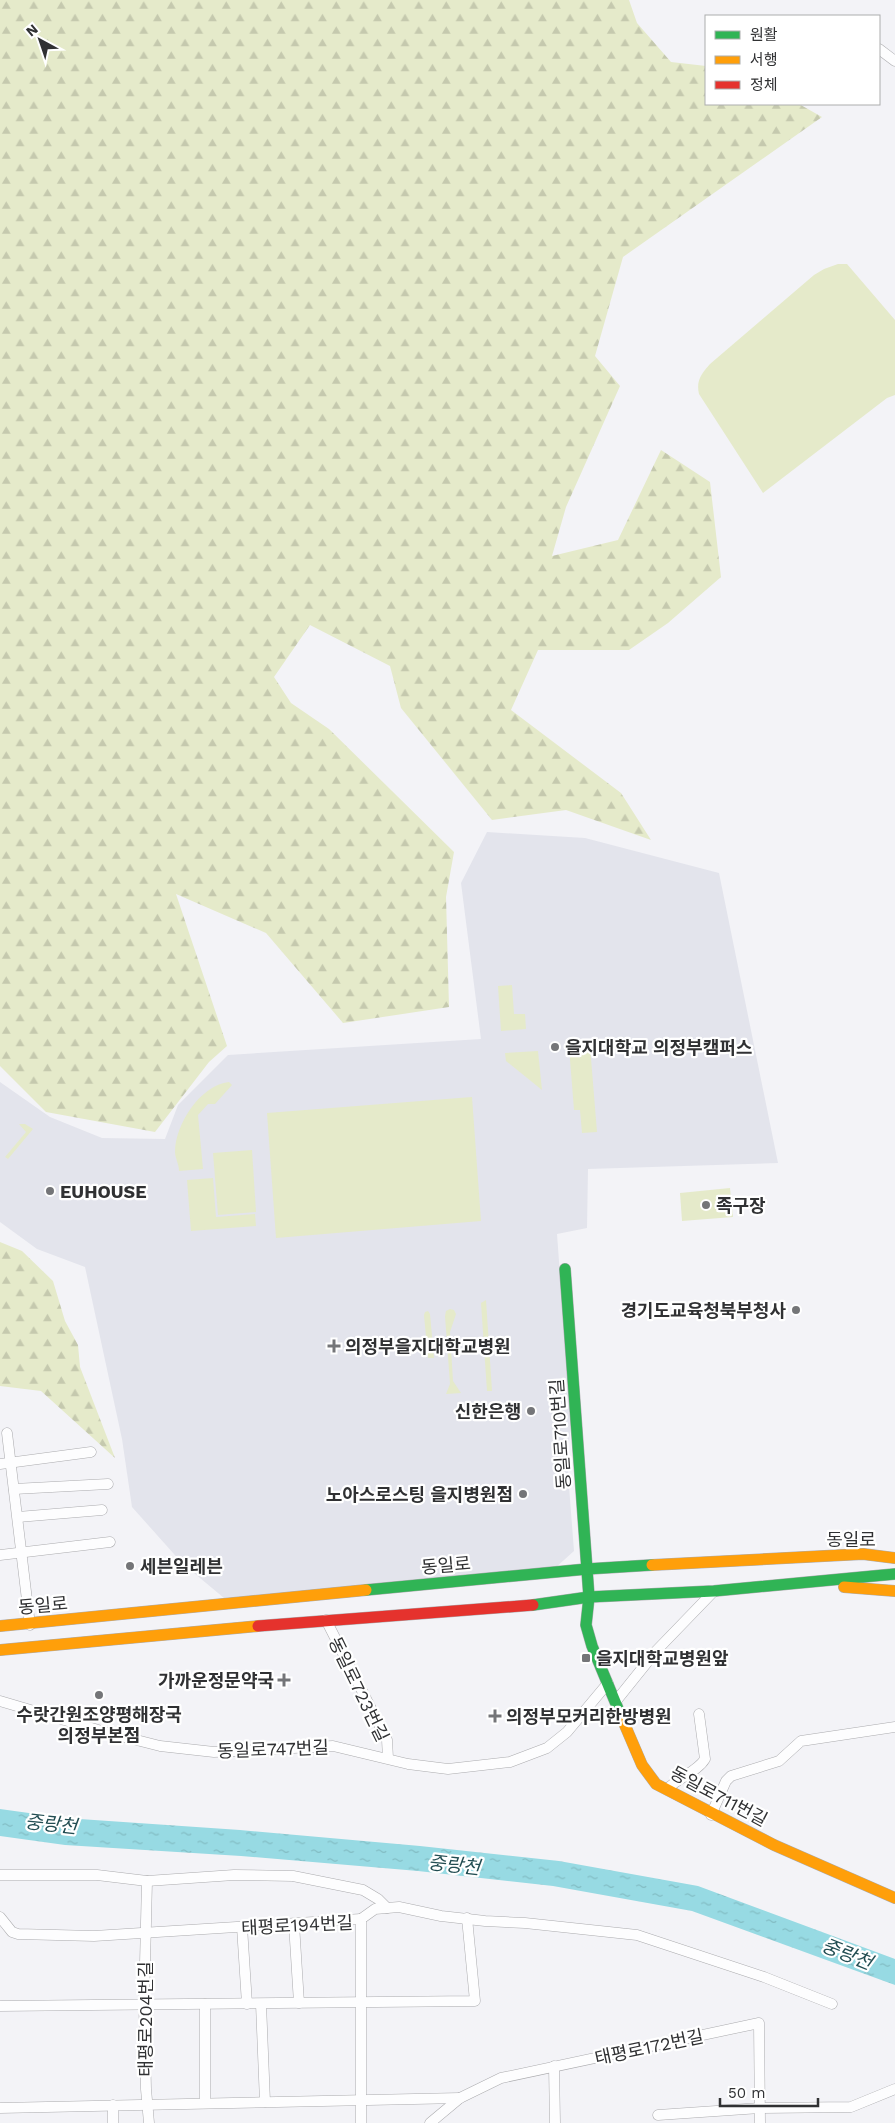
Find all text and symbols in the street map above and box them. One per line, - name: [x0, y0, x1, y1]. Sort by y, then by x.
- north arrow: [15, 15, 65, 65]
- legend: [705, 15, 880, 105]
- text: N: [23, 21, 41, 40]
- text: 원활: [750, 26, 778, 44]
- text: 서행: [750, 51, 778, 69]
- text: 정체: [750, 76, 778, 94]
- place label: 을지대학교 의정부캠퍼스: [565, 1037, 752, 1058]
- marker: 을지대학교 의정부캠퍼스: [549, 1041, 561, 1053]
- place label: EUHOUSE: [60, 1181, 147, 1202]
- marker: EUHOUSE: [44, 1185, 56, 1197]
- place label: 족구장: [716, 1195, 766, 1216]
- marker: 족구장: [700, 1199, 712, 1211]
- place label: 경기도교육청북부청사: [620, 1300, 786, 1321]
- marker: 경기도교육청북부청사: [790, 1304, 802, 1316]
- place label: 의정부을지대학교병원: [345, 1336, 511, 1357]
- marker: 의정부을지대학교병원: [327, 1339, 341, 1353]
- street label: 동일로710번길: [546, 1378, 574, 1490]
- place label: 신한은행: [455, 1401, 521, 1422]
- marker: 신한은행: [525, 1405, 537, 1417]
- place label: 노아스로스팅 을지병원점: [326, 1484, 513, 1505]
- marker: 노아스로스팅 을지병원점: [517, 1488, 529, 1500]
- street label: 동일로: [826, 1529, 876, 1550]
- street label: 동일로: [420, 1552, 472, 1578]
- place label: 세븐일레븐: [140, 1556, 223, 1577]
- marker: 세븐일레븐: [124, 1560, 136, 1572]
- street label: 동일로: [17, 1592, 69, 1618]
- street label: 동일로723번길: [325, 1633, 393, 1745]
- place label: 을지대학교병원앞: [596, 1648, 729, 1669]
- marker: 을지대학교병원앞: [580, 1652, 592, 1664]
- place label: 가까운정문약국: [158, 1670, 274, 1691]
- marker: 가까운정문약국: [278, 1674, 290, 1686]
- marker: 수랏간원조양평해장국 의정부본점: [93, 1689, 105, 1701]
- place label: 수랏간원조양평해장국 의정부본점: [16, 1704, 182, 1746]
- place label: 의정부모커리한방병원: [506, 1706, 672, 1727]
- marker: 의정부모커리한방병원: [488, 1709, 502, 1723]
- street label: 동일로747번길: [217, 1737, 329, 1761]
- street label: 동일로711번길: [667, 1762, 771, 1830]
- water label: 중랑천: [24, 1810, 80, 1838]
- water label: 중랑천: [427, 1851, 483, 1879]
- street label: 태평로194번길: [241, 1912, 353, 1938]
- water label: 중랑천: [818, 1934, 877, 1975]
- street label: 태평로204번길: [135, 1961, 156, 2077]
- street label: 태평로172번길: [593, 2025, 705, 2069]
- scale bar: [720, 2076, 818, 2108]
- text: 50 m: [728, 2084, 765, 2102]

